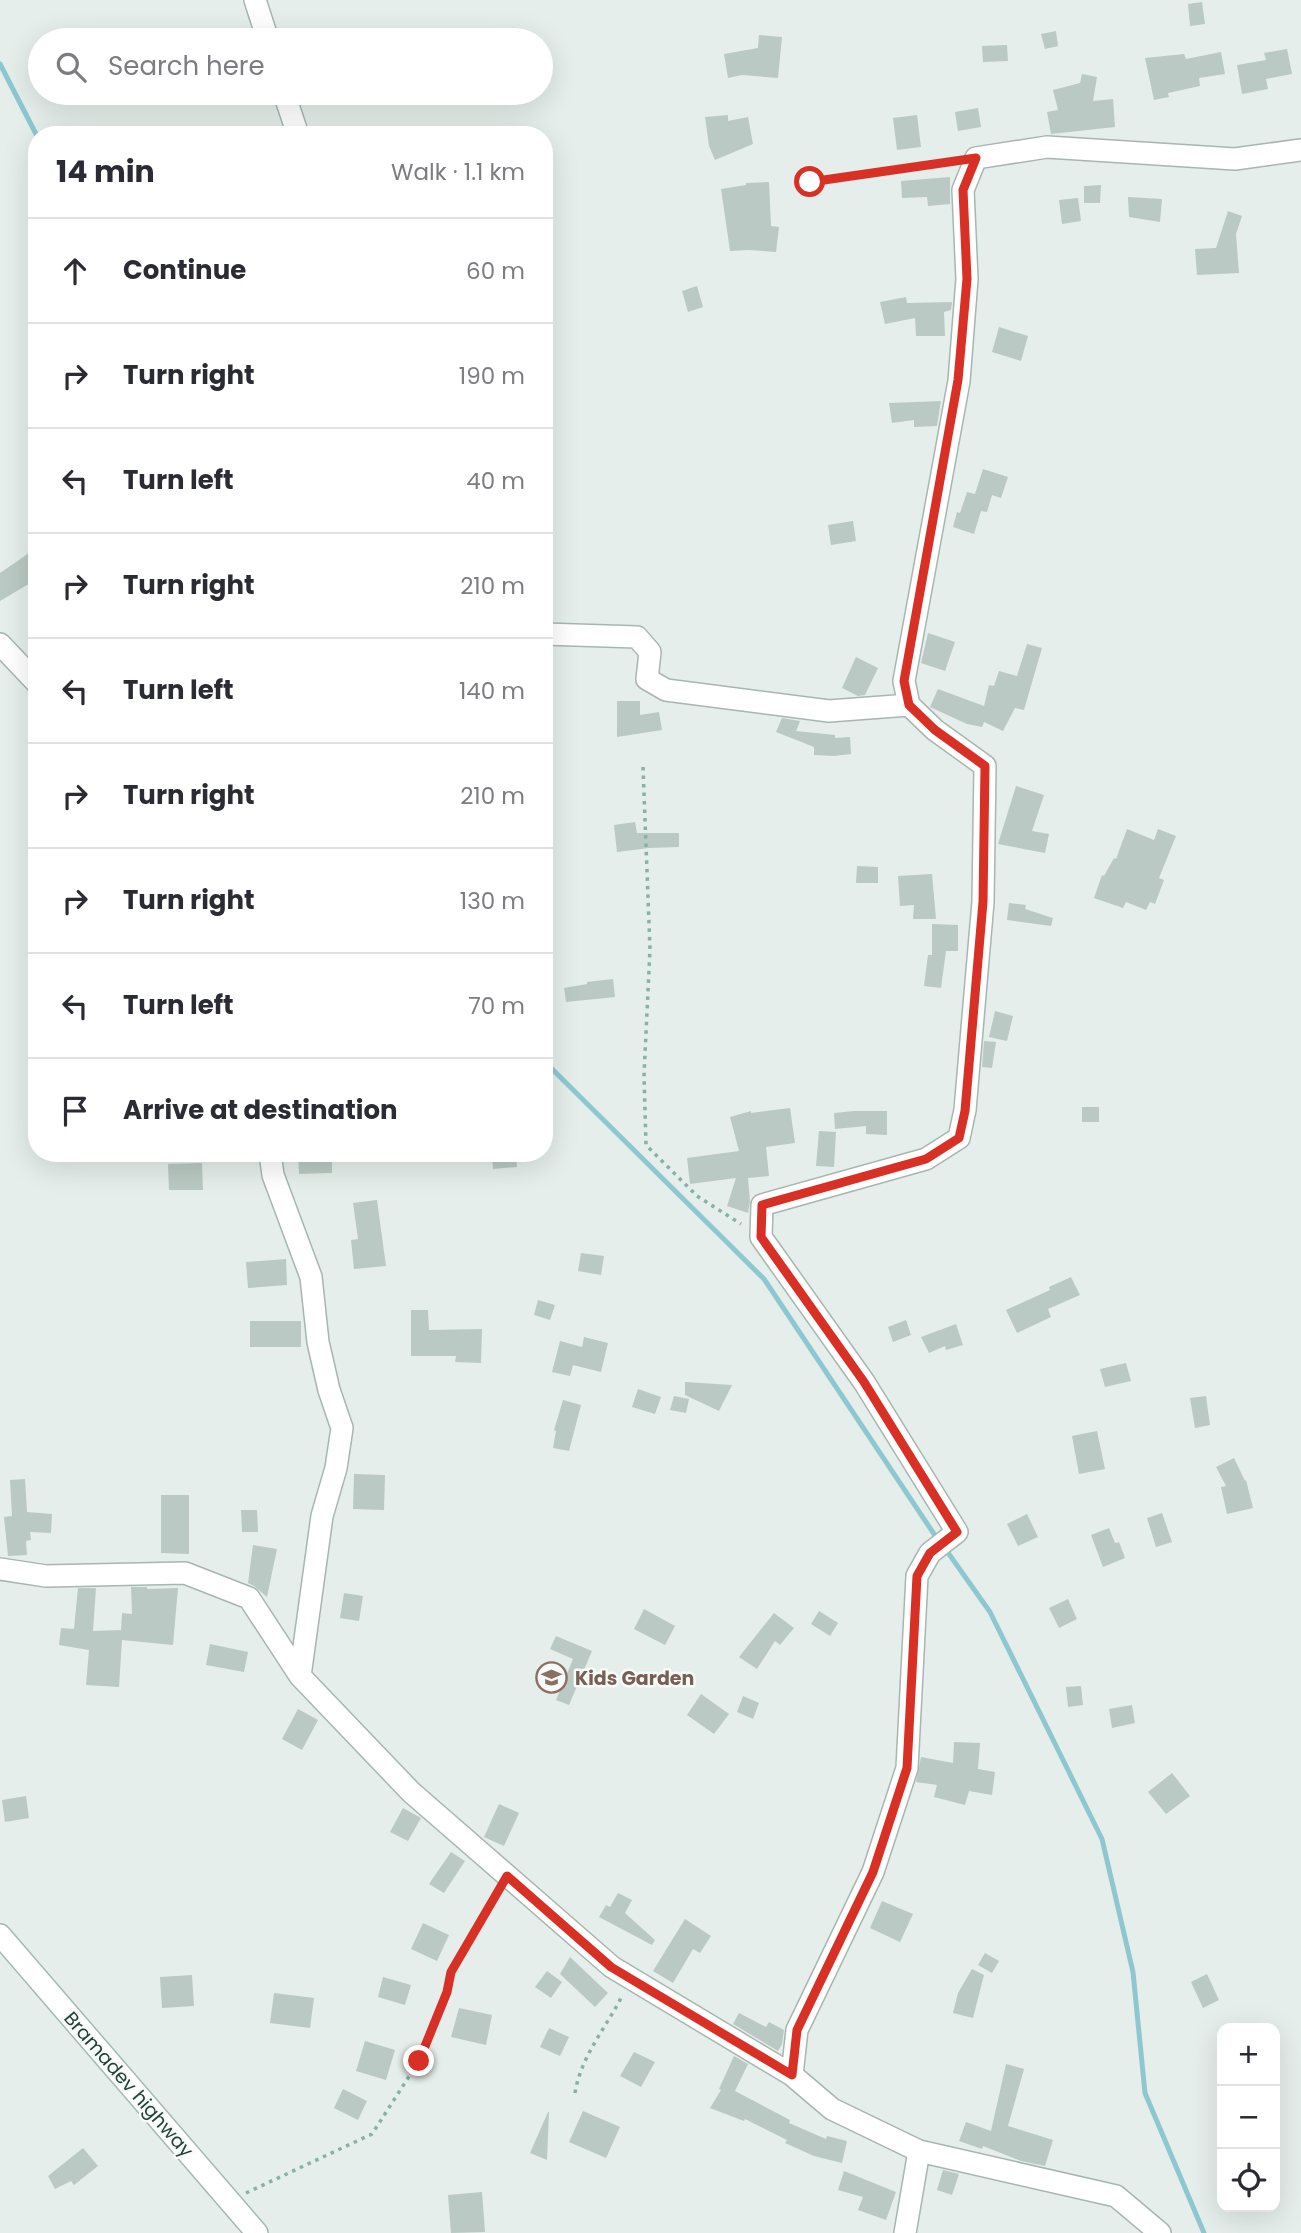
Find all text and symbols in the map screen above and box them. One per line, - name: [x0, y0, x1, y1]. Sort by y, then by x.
- search box: [28, 28, 553, 105]
- icon: search: [52, 48, 90, 86]
- text: Search here: [108, 48, 265, 84]
- text: 14 min: [56, 150, 155, 193]
- text: Walk · 1.1 km: [391, 156, 525, 188]
- route start: [794, 166, 825, 197]
- icon: ahead: [56, 252, 94, 290]
- text: Continue: [123, 252, 246, 288]
- text: 60 m: [466, 255, 525, 287]
- icon: right: [56, 357, 94, 395]
- text: Turn right: [123, 357, 255, 393]
- text: 190 m: [459, 360, 525, 392]
- icon: left: [56, 462, 94, 500]
- text: Turn left: [123, 462, 234, 498]
- text: 40 m: [466, 465, 525, 497]
- icon: right: [56, 567, 94, 605]
- text: Turn right: [123, 567, 255, 603]
- text: 210 m: [460, 570, 525, 602]
- icon: left: [56, 672, 94, 710]
- text: Turn left: [123, 672, 234, 708]
- text: 140 m: [459, 675, 525, 707]
- icon: right: [56, 777, 94, 815]
- text: Turn right: [123, 777, 255, 813]
- text: 210 m: [460, 780, 525, 812]
- icon: right: [56, 882, 94, 920]
- text: Turn right: [123, 882, 255, 918]
- text: 130 m: [460, 885, 525, 917]
- icon: left: [56, 987, 94, 1025]
- text: Turn left: [123, 987, 234, 1023]
- text: 70 m: [468, 990, 525, 1022]
- icon: arrive: [56, 1092, 94, 1130]
- text: Arrive at destination: [123, 1092, 398, 1128]
- school or university icon: Kids Garden: [535, 1661, 569, 1695]
- place label: Kids Garden: [575, 1665, 694, 1692]
- street label: Bramadev highway: [58, 2006, 200, 2163]
- map controls: [1217, 2023, 1280, 2212]
- button: +: [1217, 2023, 1280, 2086]
- route end: [403, 2045, 434, 2076]
- button: −: [1217, 2086, 1280, 2149]
- button: locate: [1217, 2149, 1280, 2212]

